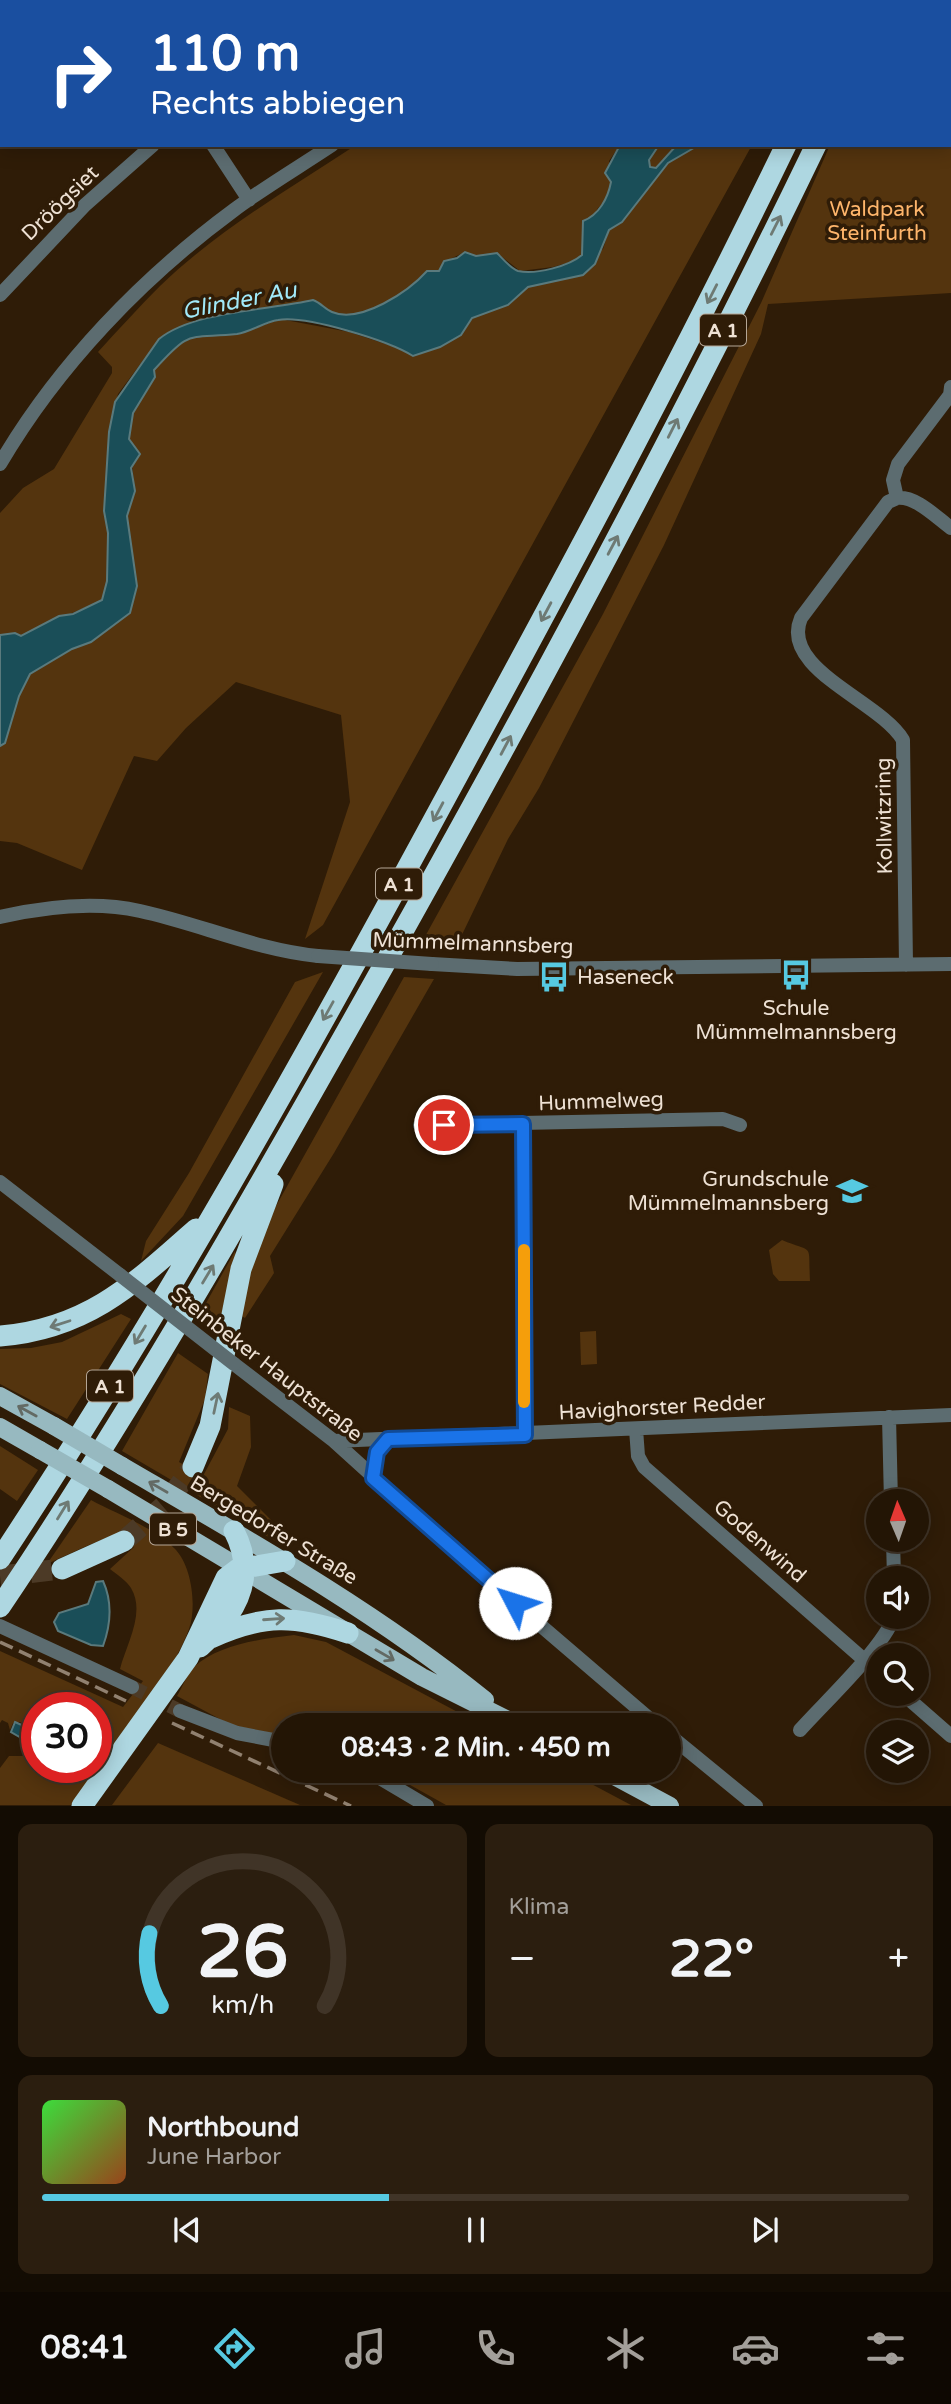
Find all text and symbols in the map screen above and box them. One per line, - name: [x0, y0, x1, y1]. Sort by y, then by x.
- text: 110 m: [150, 25, 300, 84]
- icon: right: [35, 28, 126, 119]
- text: Rechts abbiegen: [150, 85, 405, 123]
- street label: Dröögsiet: [17, 161, 104, 246]
- park label: Waldpark Steinfurth: [827, 197, 927, 246]
- one-way arrow: [769, 215, 783, 236]
- water label: Glinder Au: [180, 276, 300, 326]
- one-way arrow: [705, 283, 719, 303]
- road number: A 1: [700, 314, 746, 346]
- one-way arrow: [667, 418, 681, 439]
- one-way arrow: [606, 535, 620, 555]
- one-way arrow: [539, 601, 552, 622]
- one-way arrow: [499, 735, 513, 756]
- street label: Kollwitzring: [871, 757, 898, 875]
- one-way arrow: [430, 801, 444, 822]
- road number: A 1: [376, 869, 422, 900]
- street label: Mümmelmannsberg: [372, 927, 574, 960]
- bus stop icon: Schule Mümmelmannsberg: [779, 958, 813, 992]
- bus stop icon: Haseneck: [537, 960, 571, 994]
- place label: Haseneck: [577, 965, 674, 990]
- place label: Schule Mümmelmannsberg: [695, 996, 897, 1045]
- one-way arrow: [321, 1001, 335, 1021]
- street label: Hummelweg: [538, 1087, 664, 1116]
- pin: [414, 1095, 474, 1155]
- icon: arrive: [425, 1106, 463, 1144]
- place label: Grundschule Mümmelmannsberg: [628, 1167, 829, 1216]
- school or university icon: Grundschule Mümmelmannsberg: [835, 1174, 869, 1208]
- one-way arrow: [201, 1264, 215, 1284]
- street label: Steinbeker Hauptstraße: [166, 1282, 368, 1447]
- one-way arrow: [49, 1319, 71, 1332]
- one-way arrow: [133, 1324, 147, 1344]
- road number: A 1: [87, 1370, 133, 1402]
- street label: Havighorster Redder: [558, 1390, 766, 1425]
- one-way arrow: [209, 1392, 223, 1415]
- one-way arrow: [17, 1404, 38, 1417]
- street label: Bergedorfer Straße: [185, 1471, 362, 1590]
- one-way arrow: [149, 1480, 169, 1494]
- north arrow: [866, 1489, 929, 1552]
- map controls: [866, 1489, 929, 1783]
- street label: Godenwind: [708, 1494, 811, 1588]
- one-way arrow: [57, 1500, 71, 1520]
- road number: B 5: [150, 1513, 196, 1544]
- position arrow: [478, 1566, 552, 1640]
- button: sound: [866, 1566, 929, 1629]
- one-way arrow: [262, 1612, 285, 1625]
- button: search: [866, 1643, 929, 1706]
- one-way arrow: [375, 1648, 395, 1662]
- speed limit sign: 30: [21, 1692, 112, 1783]
- button: layers: [866, 1720, 929, 1783]
- text: 08:43 · 2 Min. · 450 m: [341, 1732, 611, 1763]
- text: Klima: [509, 1893, 569, 1921]
- text: 26: [197, 1910, 288, 1998]
- text: 22°: [669, 1928, 754, 1991]
- text: −: [509, 1936, 536, 1982]
- text: +: [888, 1936, 909, 1982]
- text: km/h: [211, 1990, 274, 2020]
- text: Northbound: [147, 2112, 299, 2143]
- text: June Harbor: [147, 2143, 281, 2171]
- icon: previous: [168, 2211, 206, 2249]
- icon: pause: [457, 2211, 495, 2249]
- icon: next: [746, 2211, 784, 2249]
- icon: directions: [210, 2324, 259, 2373]
- icon: music: [341, 2324, 390, 2373]
- icon: phone: [471, 2324, 520, 2373]
- icon: climate: [601, 2324, 650, 2373]
- icon: car: [731, 2324, 780, 2373]
- icon: filters: [861, 2324, 910, 2373]
- text: 08:41: [41, 2329, 129, 2367]

